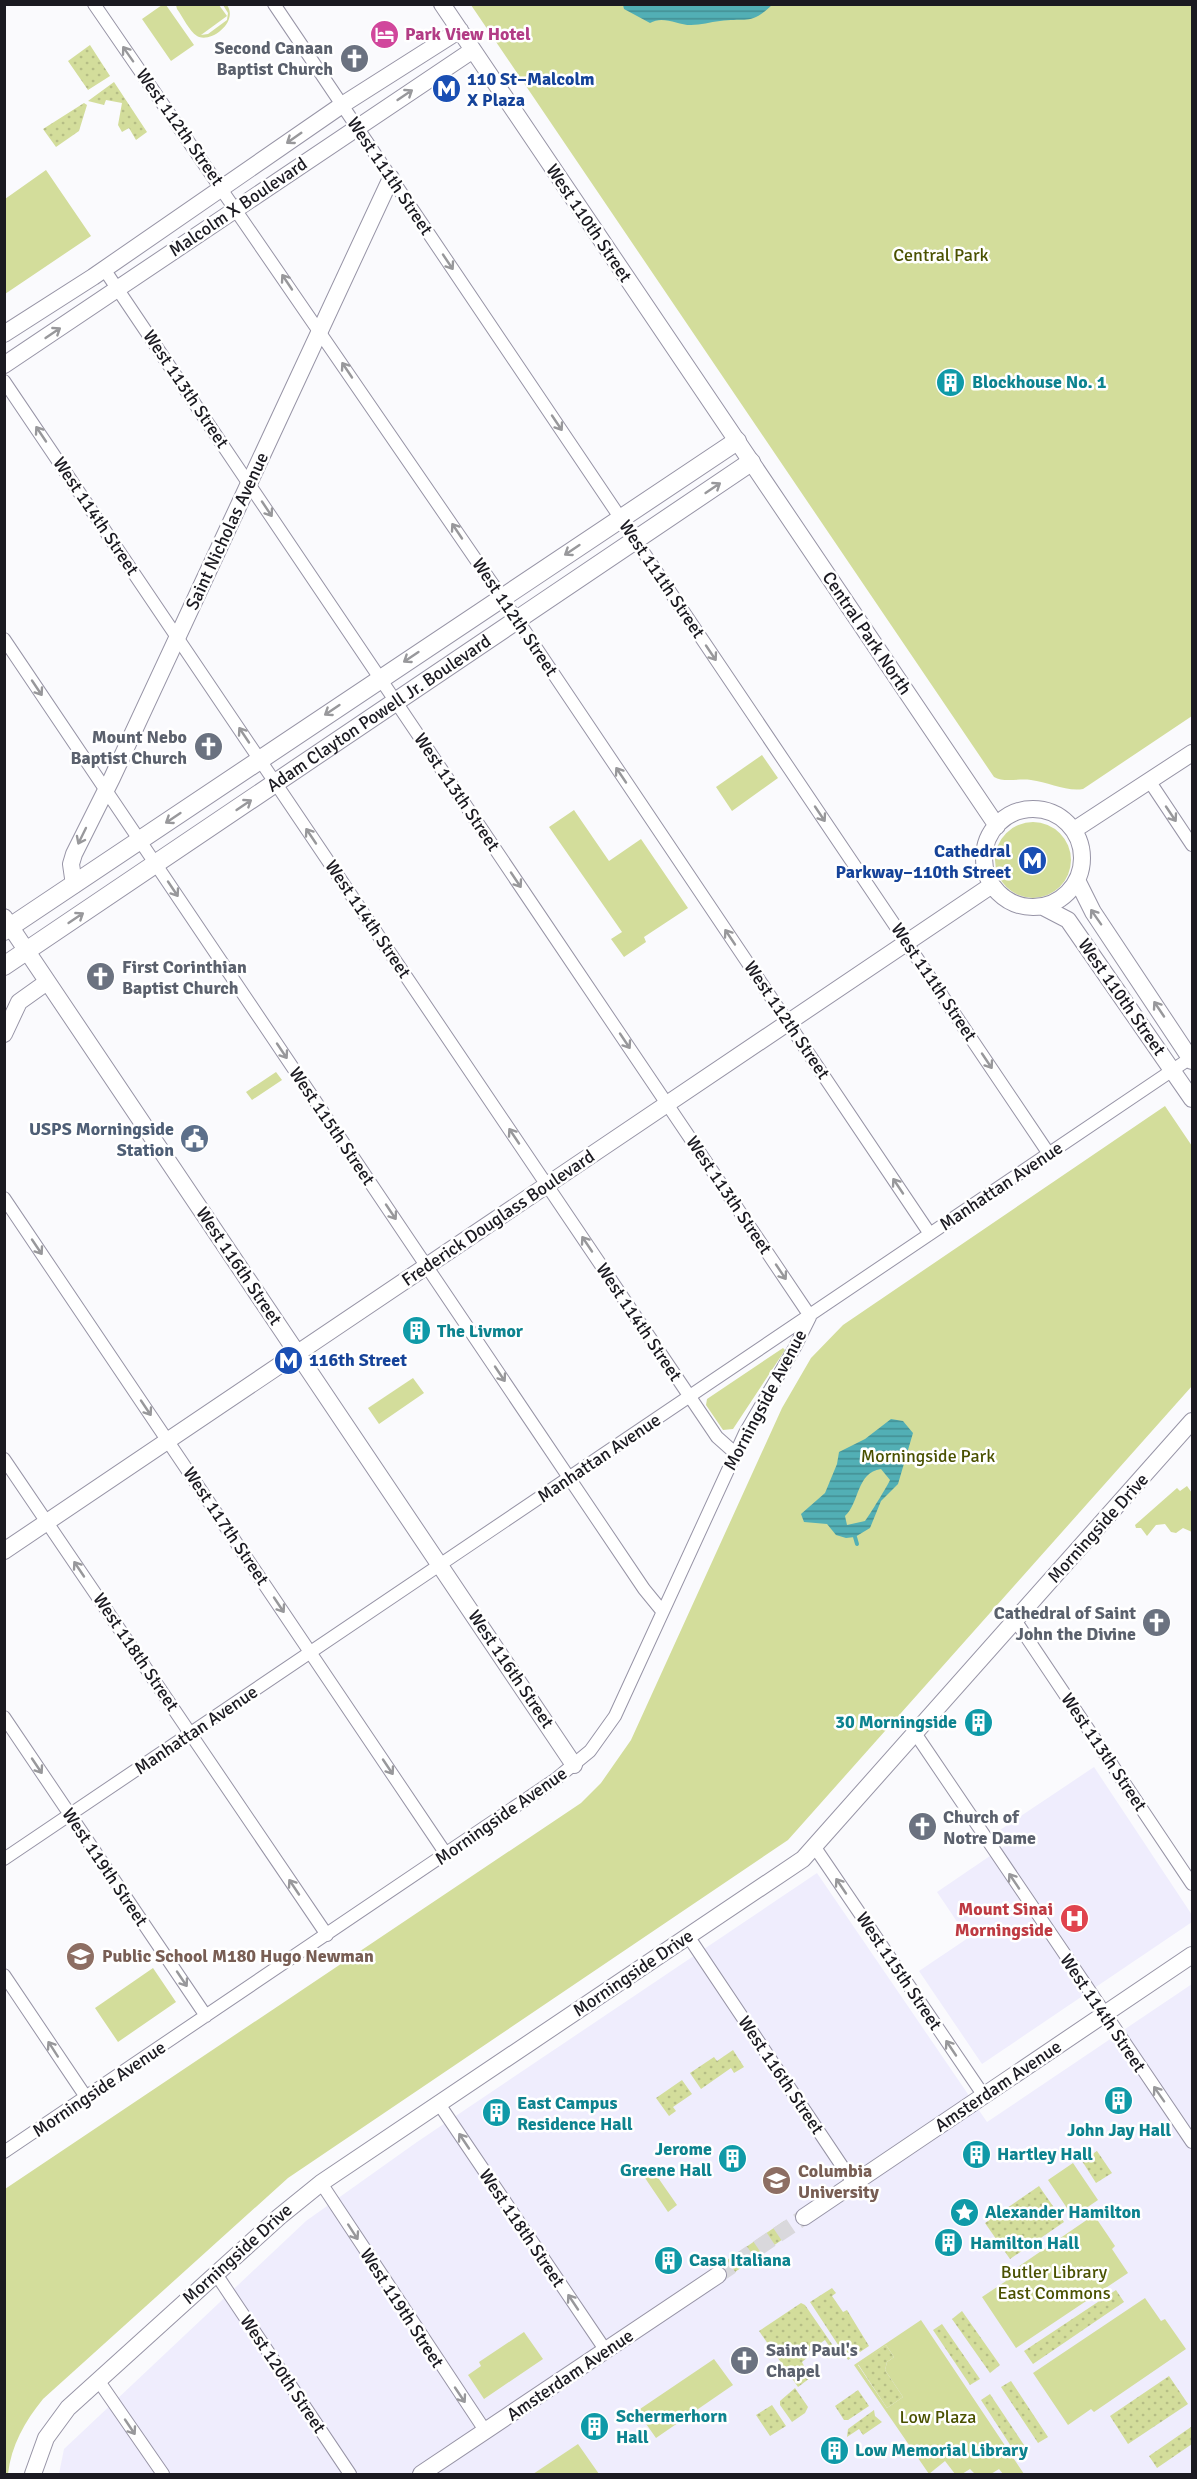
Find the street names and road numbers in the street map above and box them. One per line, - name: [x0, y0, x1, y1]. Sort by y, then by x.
- street label: West 112th Street: [131, 64, 229, 190]
- street label: West 111th Street: [342, 113, 438, 239]
- street label: Malcolm X Boulevard: [165, 153, 311, 261]
- street label: West 110th Street: [541, 160, 637, 286]
- street label: West 113th Street: [138, 326, 234, 452]
- street label: Saint Nicholas Avenue: [181, 449, 273, 613]
- street label: West 114th Street: [48, 453, 144, 579]
- street label: West 111th Street: [614, 516, 710, 642]
- street label: West 112th Street: [467, 554, 563, 680]
- street label: Central Park North: [818, 567, 916, 699]
- street label: Adam Clayton Powell Jr. Boulevard: [262, 630, 495, 797]
- street label: West 113th Street: [409, 729, 505, 855]
- street label: West 114th Street: [320, 856, 416, 982]
- street label: West 111th Street: [886, 919, 982, 1045]
- street label: West 110th Street: [1073, 934, 1171, 1060]
- street label: West 112th Street: [739, 957, 835, 1083]
- street label: West 115th Street: [284, 1063, 380, 1189]
- street label: West 113th Street: [681, 1132, 777, 1258]
- street label: Manhattan Avenue: [935, 1137, 1067, 1235]
- street label: Frederick Douglass Boulevard: [397, 1145, 599, 1291]
- street label: West 116th Street: [191, 1203, 287, 1329]
- street label: West 114th Street: [591, 1259, 687, 1385]
- street label: Morningside Avenue: [719, 1326, 811, 1474]
- street label: Manhattan Avenue: [533, 1409, 665, 1507]
- street label: West 117th Street: [178, 1463, 274, 1589]
- street label: Morningside Drive: [1043, 1469, 1153, 1587]
- street label: West 118th Street: [88, 1589, 184, 1715]
- street label: West 116th Street: [463, 1606, 559, 1732]
- street label: Manhattan Avenue: [130, 1681, 262, 1779]
- street label: West 113th Street: [1056, 1689, 1152, 1815]
- street label: Morningside Avenue: [431, 1762, 571, 1870]
- street label: West 119th Street: [57, 1804, 153, 1930]
- street label: West 115th Street: [851, 1908, 947, 2034]
- street label: Morningside Drive: [569, 1925, 697, 2021]
- street label: West 114th Street: [1055, 1950, 1151, 2076]
- street label: West 116th Street: [733, 2012, 829, 2138]
- street label: Amsterdam Avenue: [930, 2035, 1066, 2137]
- street label: Morningside Avenue: [28, 2036, 170, 2142]
- street label: West 118th Street: [474, 2165, 570, 2291]
- street label: Morningside Drive: [178, 2199, 296, 2309]
- street label: West 119th Street: [355, 2244, 449, 2372]
- street label: West 120th Street: [235, 2311, 331, 2437]
- street label: Amsterdam Avenue: [502, 2324, 638, 2426]

